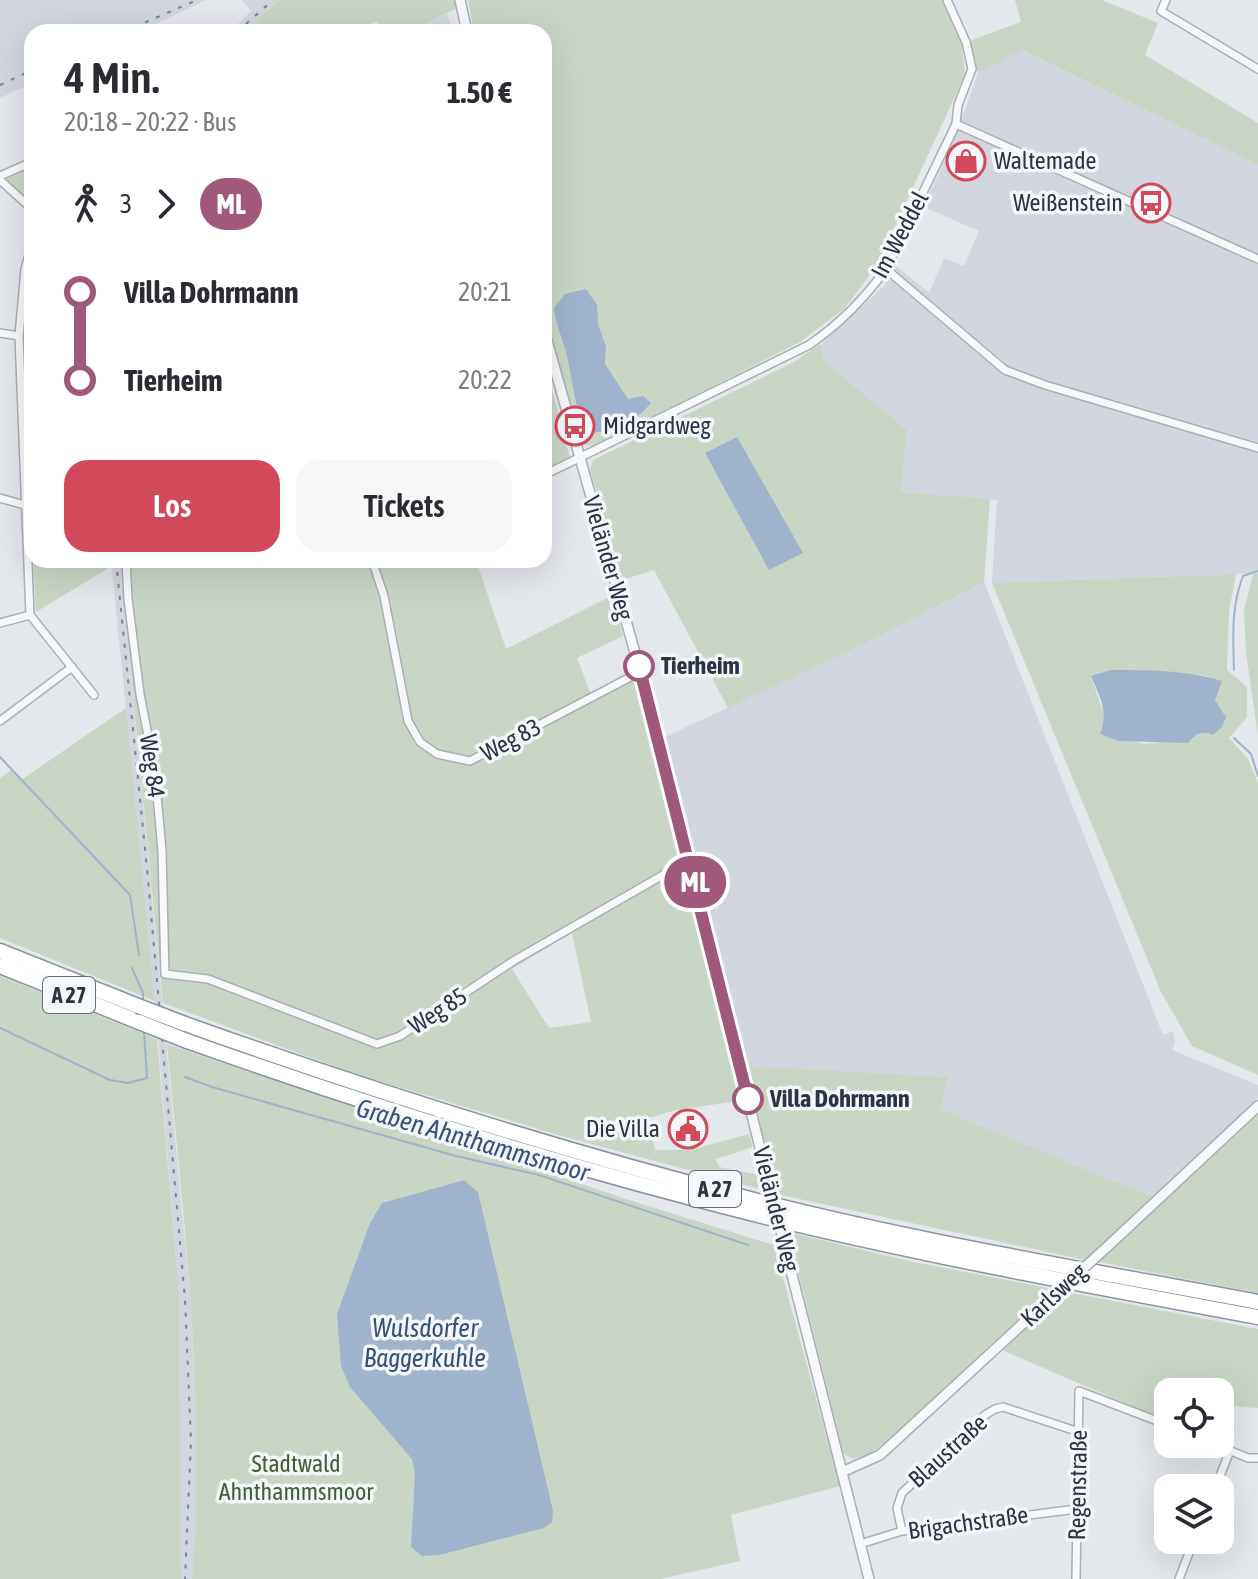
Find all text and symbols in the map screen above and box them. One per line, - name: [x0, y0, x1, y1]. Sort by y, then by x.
- text: 4 Min.: [64, 52, 159, 102]
- text: 1.50 €: [447, 75, 512, 109]
- text: 20:18 – 20:22 · Bus: [64, 107, 236, 137]
- shop icon: Waltemade: [945, 140, 987, 182]
- place label: Waltemade: [994, 147, 1096, 174]
- icon: walk: [64, 182, 108, 226]
- icon: forward: [144, 182, 188, 226]
- bus stop icon: Weißenstein: [1130, 182, 1172, 224]
- street label: Im Weddel: [866, 186, 934, 283]
- text: ML: [216, 188, 246, 220]
- text: 3: [120, 189, 132, 219]
- place label: Weißenstein: [1013, 189, 1123, 216]
- text: Villa Dohrmann: [124, 275, 299, 309]
- text: 20:21: [458, 277, 512, 307]
- text: Tierheim: [124, 363, 223, 397]
- text: 20:22: [458, 365, 512, 395]
- bus stop icon: Midgardweg: [554, 405, 596, 447]
- place label: Midgardweg: [603, 412, 711, 439]
- button: Los: [64, 460, 280, 552]
- button: Tickets: [296, 460, 512, 552]
- street label: Vieländer Weg: [578, 493, 639, 624]
- marker: Tierheim: [624, 651, 654, 681]
- place label: Tierheim: [661, 652, 740, 679]
- street label: Weg 83: [476, 713, 545, 766]
- street label: Weg 84: [135, 732, 170, 799]
- line badge: ML: [659, 856, 731, 908]
- text: ML: [680, 866, 710, 898]
- road number: A 27: [43, 977, 95, 1013]
- street label: Weg 85: [404, 982, 472, 1039]
- marker: Villa Dohrmann: [733, 1084, 763, 1114]
- place label: Villa Dohrmann: [769, 1085, 910, 1112]
- water label: Graben Ahnthammsmoor: [353, 1092, 594, 1188]
- public building icon: Die Villa: [667, 1108, 709, 1150]
- place label: Die Villa: [586, 1115, 660, 1142]
- street label: Vieländer Weg: [748, 1144, 805, 1275]
- road number: A 27: [689, 1171, 741, 1207]
- street label: Karlsweg: [1015, 1257, 1092, 1332]
- water label: Wulsdorfer Baggerkuhle: [364, 1313, 486, 1373]
- map controls: [1154, 1378, 1234, 1554]
- button: locate: [1154, 1378, 1234, 1458]
- street label: Blaustraße: [903, 1409, 992, 1493]
- street label: Regenstraße: [1063, 1429, 1092, 1541]
- park label: Stadtwald Ahnthammsmoor: [219, 1450, 374, 1505]
- button: layers: [1154, 1474, 1234, 1554]
- street label: Brigachstraße: [906, 1501, 1030, 1544]

